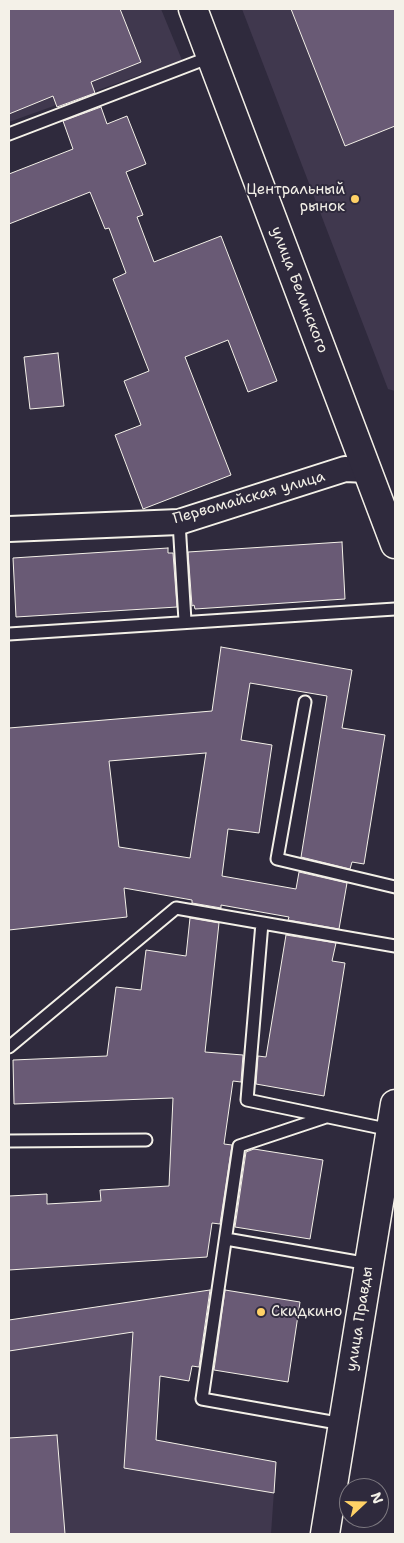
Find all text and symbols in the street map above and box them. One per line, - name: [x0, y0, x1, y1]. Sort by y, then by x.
- place label: Центральный рынок: [246, 181, 345, 216]
- marker: Центральный рынок: [349, 193, 361, 205]
- street label: улица Белинского: [267, 224, 331, 356]
- street label: Первомайская улица: [171, 468, 327, 528]
- street label: улица Правды: [343, 1265, 377, 1373]
- place label: Скидкино: [271, 1303, 342, 1321]
- marker: Скидкино: [255, 1306, 267, 1318]
- north arrow: [339, 1478, 389, 1528]
- text: N: [367, 1490, 387, 1506]

